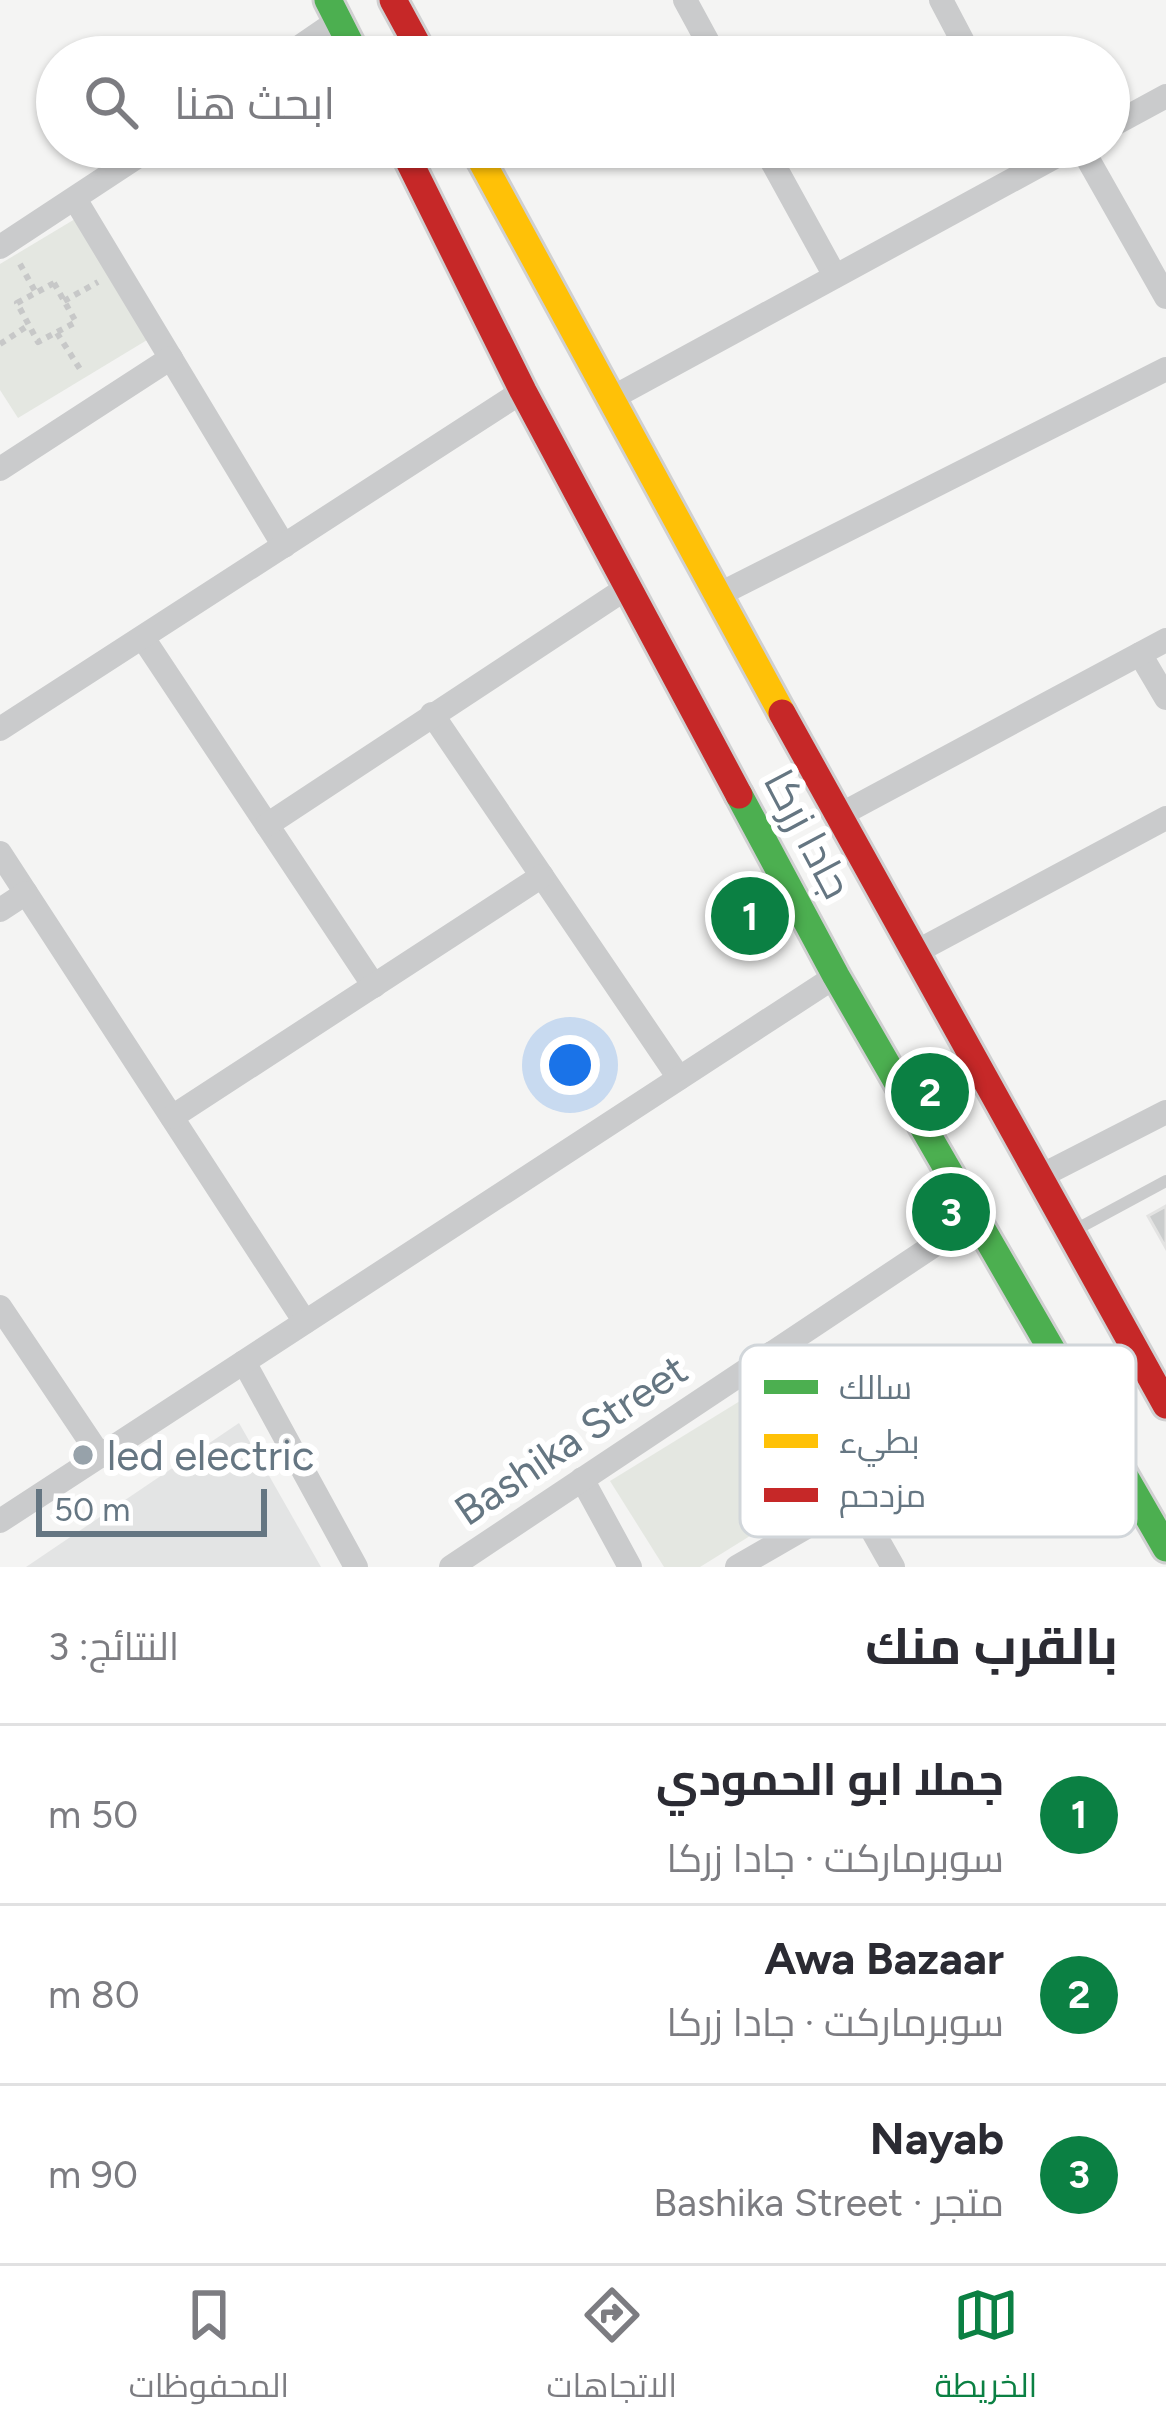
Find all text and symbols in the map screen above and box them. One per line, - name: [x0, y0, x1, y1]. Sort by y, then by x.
- search box: [36, 36, 1130, 168]
- icon: search: [78, 69, 144, 135]
- text: ابحث هنا: [174, 76, 335, 130]
- street label: جادا زرکا: [753, 761, 863, 907]
- pin: 1: [711, 871, 789, 961]
- your location: [540, 1035, 600, 1095]
- pin: 2: [891, 1047, 969, 1137]
- pin: 3: [912, 1167, 990, 1257]
- street label: Bashika Street: [445, 1344, 697, 1536]
- legend: [740, 1345, 1136, 1537]
- text: سالك: [839, 1368, 912, 1407]
- text: بطيء: [839, 1422, 920, 1467]
- place label: led electric: [107, 1430, 315, 1481]
- marker: led electric: [70, 1442, 96, 1468]
- text: مزدحم: [839, 1476, 926, 1518]
- scale bar: [36, 1483, 267, 1536]
- text: 50 m: [54, 1490, 130, 1529]
- text: بالقرب منك: [865, 1616, 1118, 1677]
- text: النتائج: 3: [48, 1623, 179, 1670]
- text: جملا ابو الحمودي: [656, 1752, 1004, 1806]
- text: 50 m: [48, 1791, 138, 1838]
- text: 1: [1071, 1791, 1087, 1838]
- text: سوبرماركت · جادا زرکا: [666, 1835, 1004, 1882]
- text: Awa Bazaar: [764, 1931, 1004, 1985]
- text: 80 m: [48, 1971, 140, 2018]
- text: 2: [1068, 1971, 1090, 2018]
- text: سوبرماركت · جادا زرکا: [666, 1999, 1004, 2046]
- text: Nayab: [870, 2111, 1004, 2165]
- text: 90 m: [48, 2151, 138, 2198]
- text: 3: [1068, 2151, 1090, 2198]
- text: متجر · Bashika Street: [653, 2179, 1004, 2226]
- tab: المحفوظات: [129, 2282, 289, 2416]
- tab: الاتجاهات: [547, 2282, 677, 2416]
- tab: الخريطة: [934, 2282, 1037, 2416]

